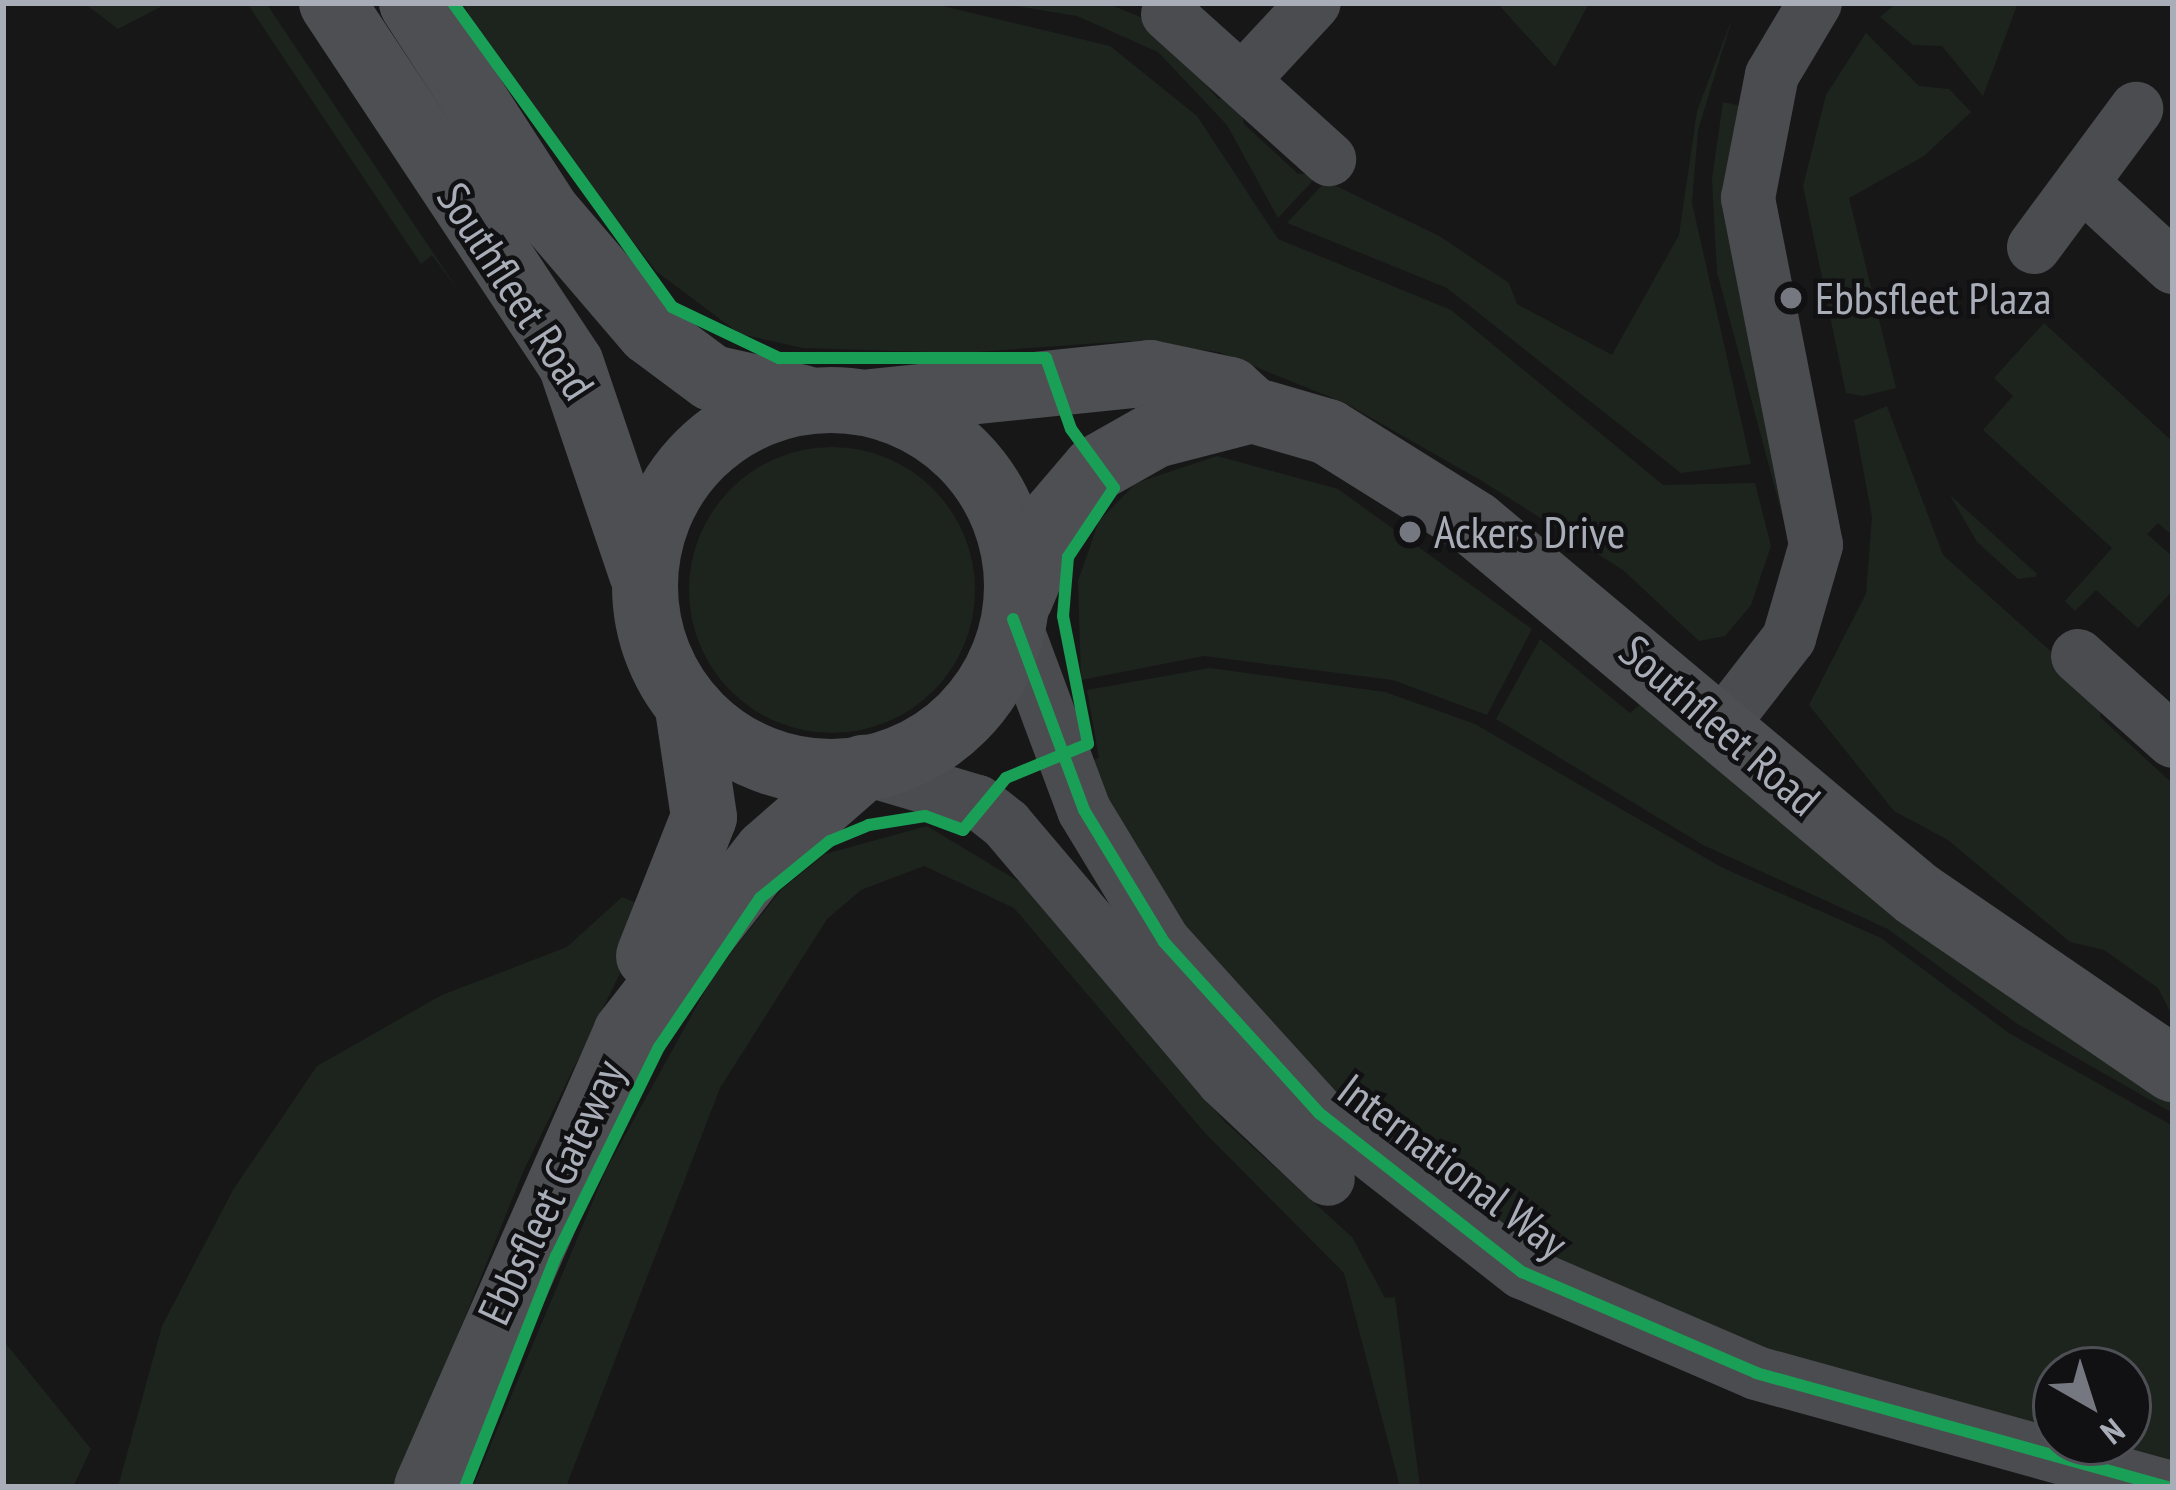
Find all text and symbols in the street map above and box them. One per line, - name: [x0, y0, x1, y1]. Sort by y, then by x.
- street label: Southfleet Road: [426, 173, 606, 409]
- place label: Ebbsfleet Plaza: [1815, 271, 2051, 325]
- marker: Ebbsfleet Plaza: [1778, 285, 1804, 311]
- place label: Ackers Drive: [1434, 505, 1625, 559]
- marker: Ackers Drive: [1397, 519, 1423, 545]
- street label: Southfleet Road: [1609, 624, 1831, 826]
- street label: Ebbsfleet Gateway: [466, 1051, 636, 1333]
- street label: International Way: [1327, 1062, 1579, 1270]
- north arrow: [2032, 1346, 2152, 1466]
- text: N: [2093, 1410, 2134, 1454]

